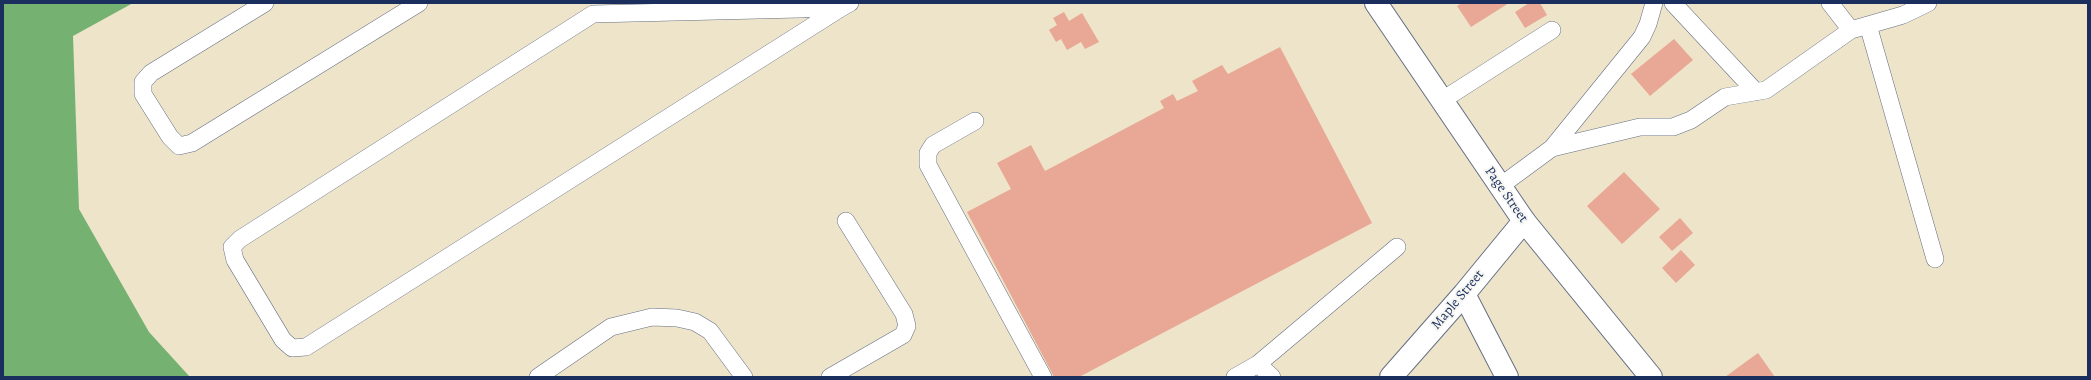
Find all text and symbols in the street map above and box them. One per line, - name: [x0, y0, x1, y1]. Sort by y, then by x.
- street label: Page Street: [1481, 164, 1531, 226]
- street label: Maple Street: [1428, 267, 1488, 333]

